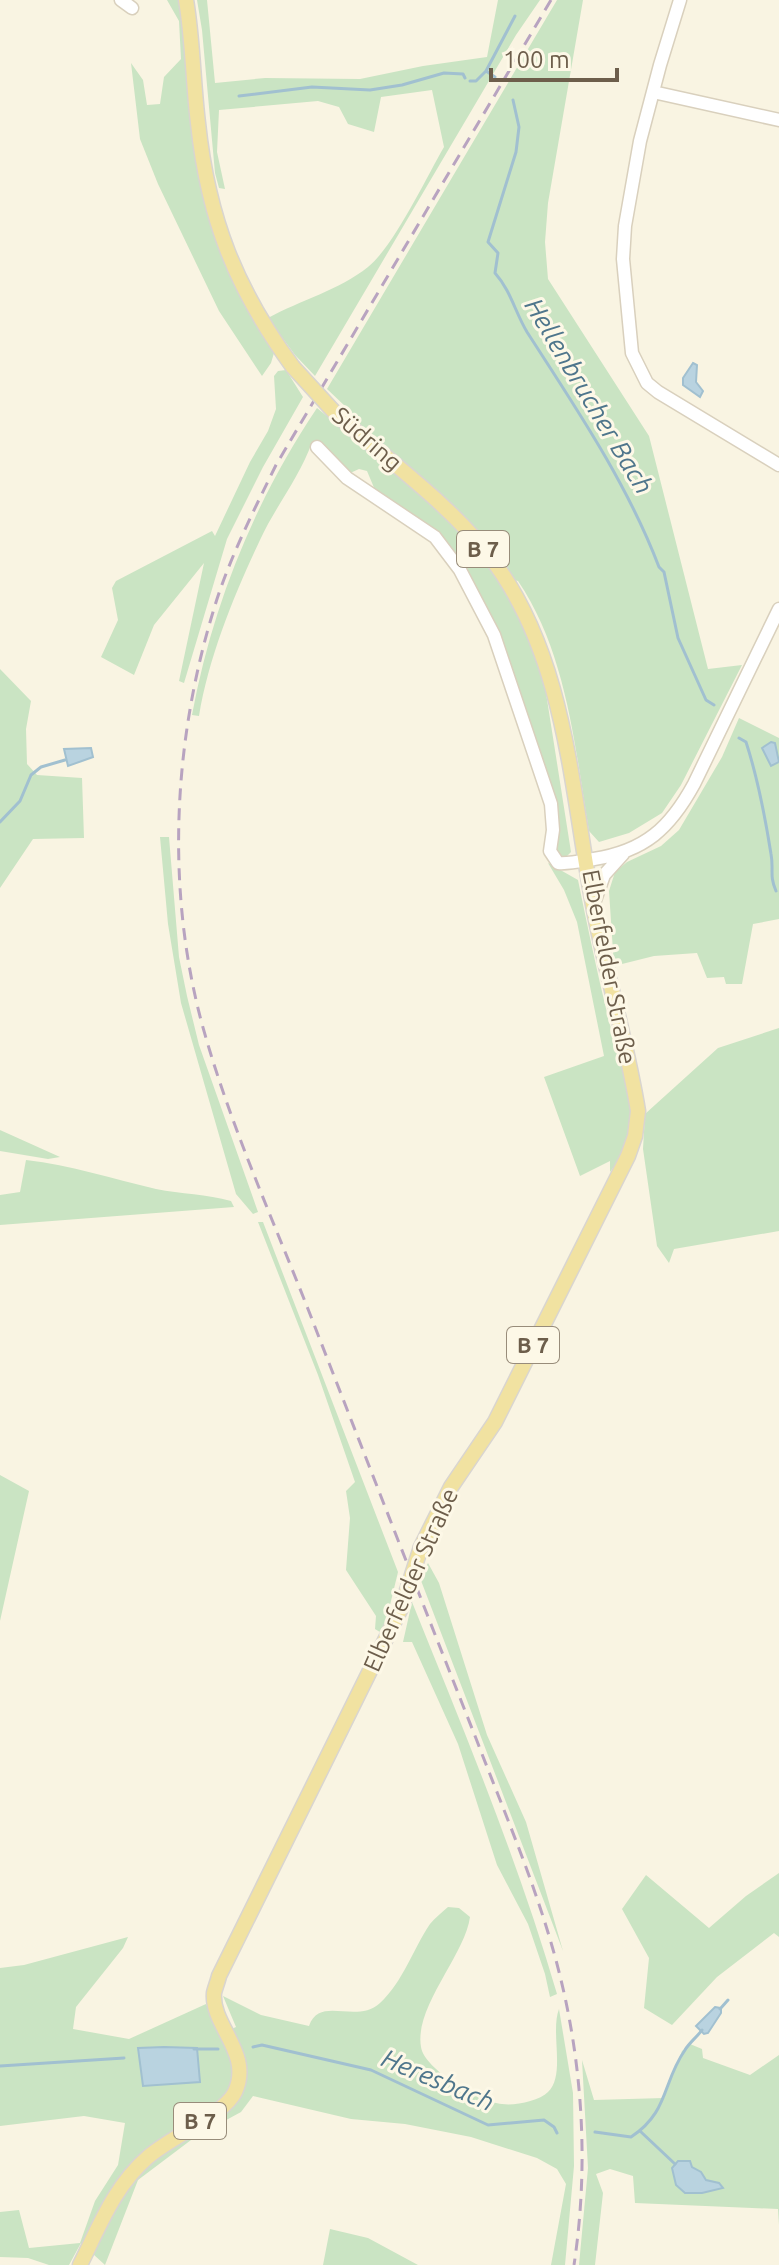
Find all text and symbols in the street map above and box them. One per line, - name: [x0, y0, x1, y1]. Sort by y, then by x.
- scale bar: [491, 32, 617, 82]
- text: 100 m: [503, 46, 570, 73]
- water label: Hellenbrucher Bach: [520, 293, 659, 499]
- street label: Südring: [327, 401, 407, 476]
- road number: B 7: [457, 531, 509, 567]
- street label: Elberfelder Straße: [577, 867, 642, 1067]
- road number: B 7: [507, 1327, 559, 1363]
- street label: Elberfelder Straße: [358, 1484, 463, 1676]
- water label: Heresbach: [378, 2043, 499, 2116]
- road number: B 7: [174, 2103, 226, 2139]

